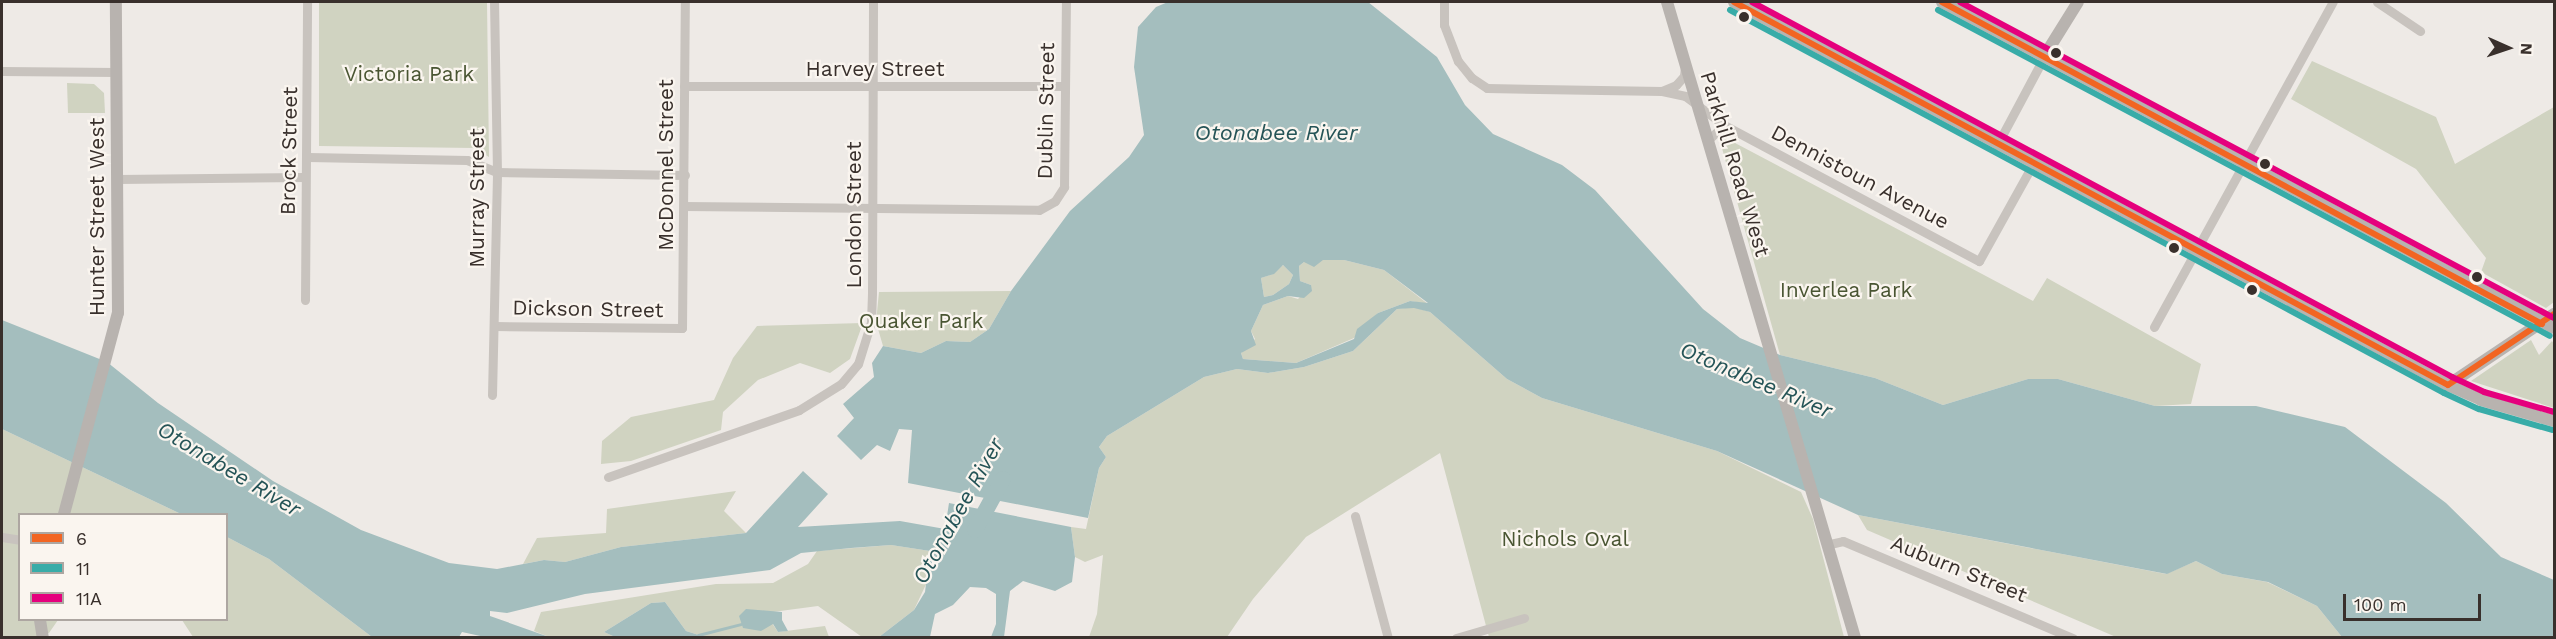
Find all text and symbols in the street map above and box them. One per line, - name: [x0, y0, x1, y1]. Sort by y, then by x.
- unlabelled marker: [1738, 11, 1750, 23]
- north arrow: [2478, 18, 2538, 78]
- street label: Dublin Street: [1032, 42, 1060, 180]
- text: N: [2517, 43, 2536, 55]
- unlabelled marker: [2050, 47, 2062, 59]
- street label: Harvey Street: [805, 56, 945, 82]
- park label: Victoria Park: [344, 61, 474, 87]
- street label: Parkhill Road West: [1695, 68, 1775, 260]
- street label: McDonnel Street: [653, 79, 679, 251]
- street label: Brock Street: [275, 86, 303, 216]
- street label: Hunter Street West: [84, 117, 110, 317]
- street label: Dennistoun Avenue: [1766, 119, 1954, 235]
- water label: Otonabee River: [1195, 120, 1357, 146]
- street label: Murray Street: [464, 128, 490, 268]
- street label: London Street: [841, 142, 867, 288]
- unlabelled marker: [2259, 158, 2271, 170]
- unlabelled marker: [2168, 242, 2180, 254]
- unlabelled marker: [2471, 271, 2483, 283]
- park label: Inverlea Park: [1779, 277, 1913, 303]
- unlabelled marker: [2246, 284, 2258, 296]
- street label: Dickson Street: [512, 295, 664, 323]
- park label: Quaker Park: [858, 308, 984, 334]
- water label: Otonabee River: [1676, 336, 1836, 424]
- water label: Otonabee River: [152, 416, 306, 522]
- water label: Otonabee River: [907, 433, 1009, 589]
- legend: [18, 513, 228, 621]
- park label: Nichols Oval: [1501, 526, 1629, 552]
- text: 6: [76, 528, 87, 549]
- street label: Auburn Street: [1887, 530, 2031, 608]
- text: 11: [76, 558, 90, 579]
- scale bar: [2346, 582, 2484, 620]
- text: 11A: [76, 588, 102, 609]
- text: 100 m: [2354, 594, 2407, 615]

